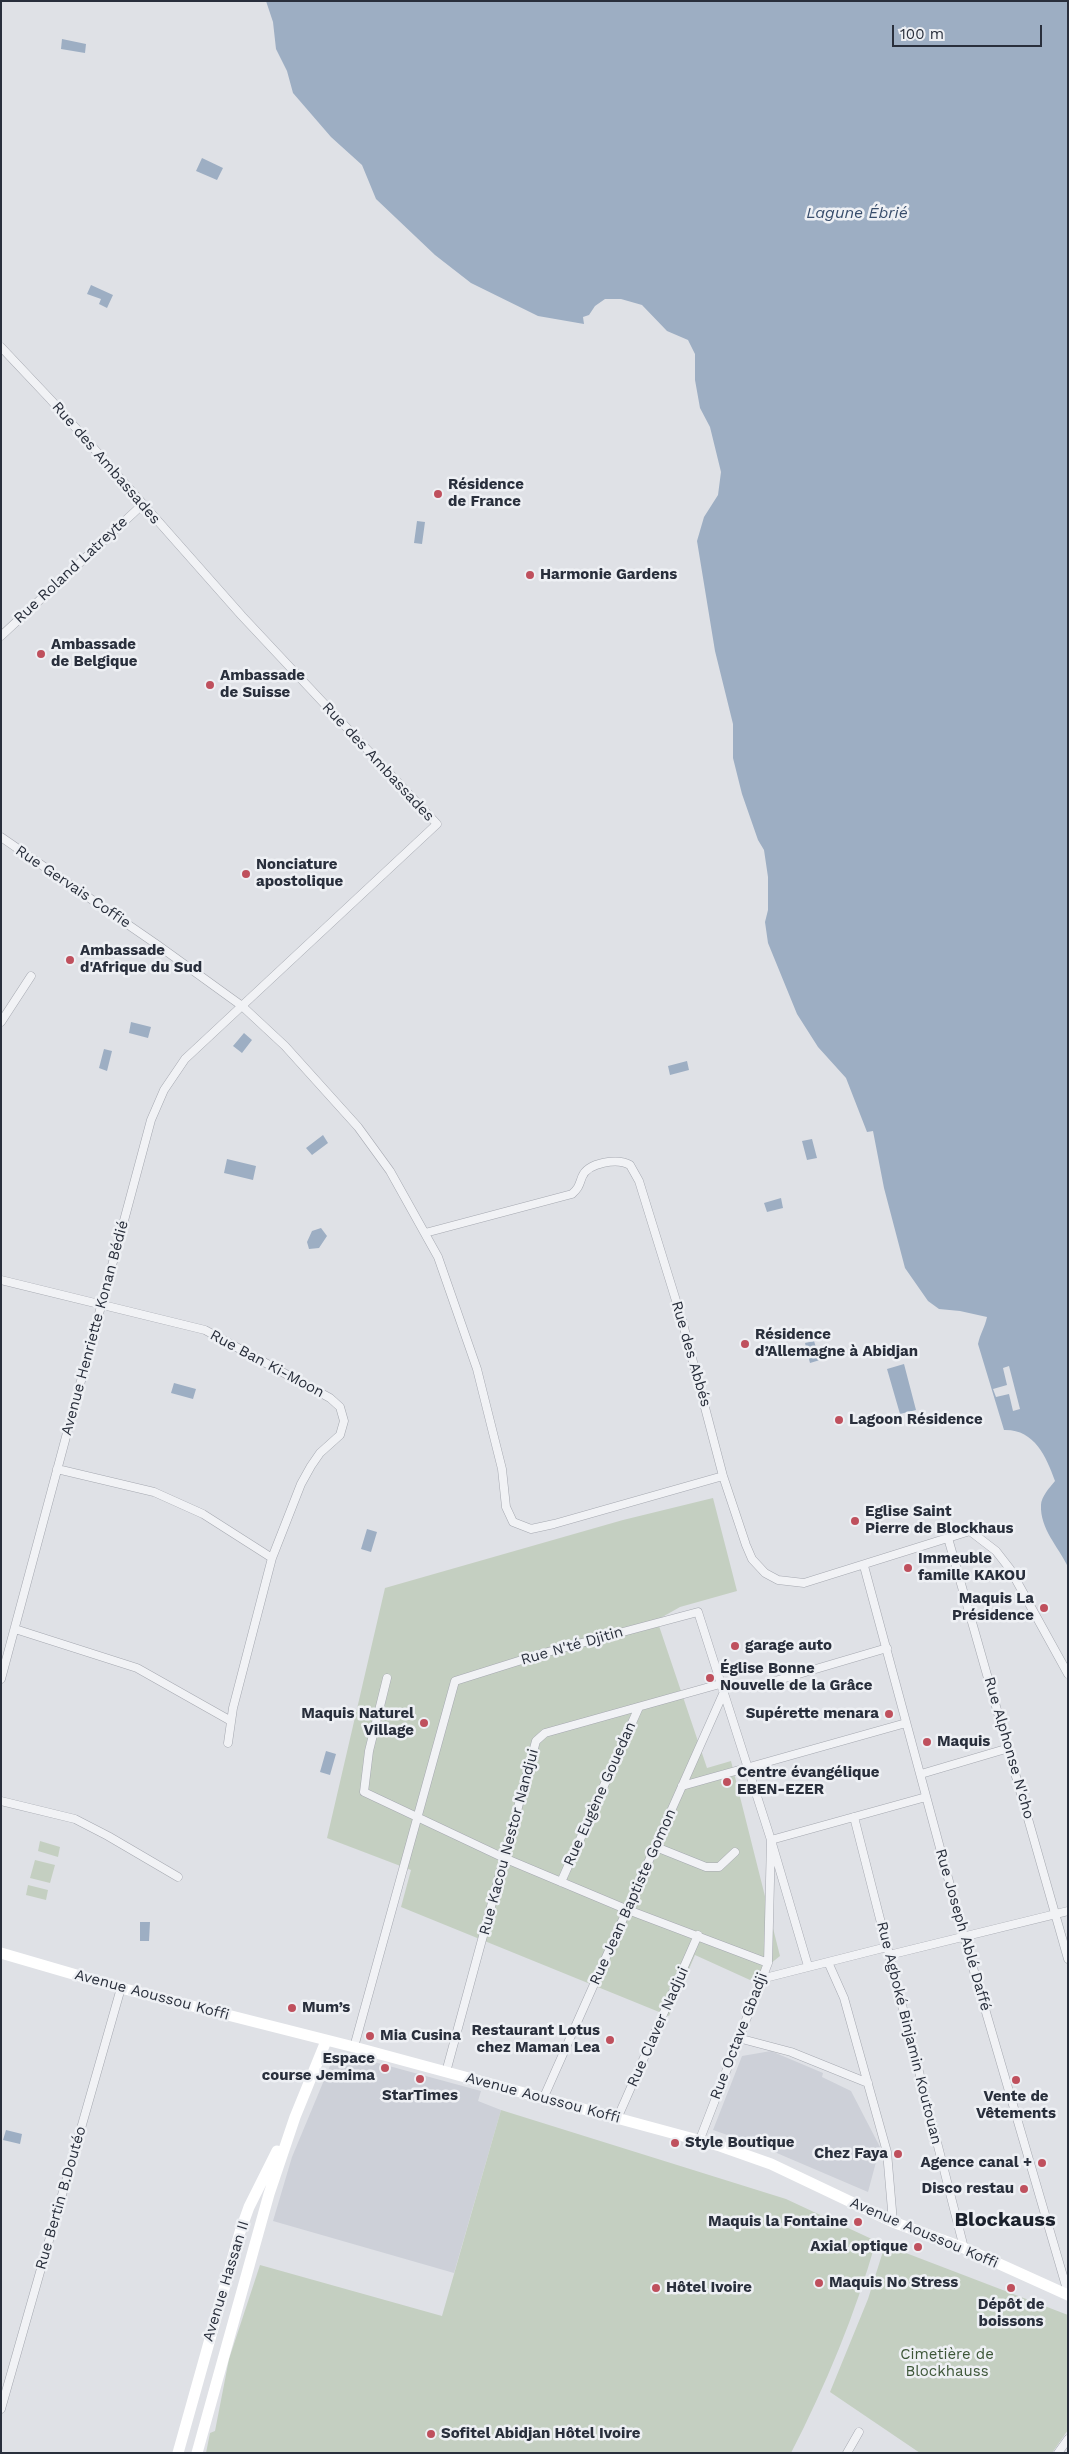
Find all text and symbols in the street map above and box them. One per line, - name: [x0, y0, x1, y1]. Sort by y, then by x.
- scale bar: [894, 15, 1044, 47]
- text: 100 m: [900, 25, 944, 43]
- water label: Lagune Ébrié: [806, 203, 908, 223]
- street label: Rue des Ambassades: [48, 398, 164, 528]
- place label: Résidence de France: [448, 476, 524, 511]
- marker: Résidence de France: [432, 488, 444, 500]
- street label: Rue Roland Latreyte: [10, 513, 132, 627]
- place label: Harmonie Gardens: [540, 566, 677, 584]
- marker: Harmonie Gardens: [524, 569, 536, 581]
- place label: Ambassade de Belgique: [51, 636, 137, 671]
- marker: Ambassade de Belgique: [35, 648, 47, 660]
- place label: Ambassade de Suisse: [220, 667, 305, 702]
- marker: Ambassade de Suisse: [204, 679, 216, 691]
- street label: Rue des Ambassades: [318, 699, 438, 825]
- street label: Rue Gervais Coffie: [12, 842, 134, 932]
- place label: Nonciature apostolique: [256, 856, 343, 891]
- marker: Nonciature apostolique: [240, 868, 252, 880]
- place label: Ambassade d'Afrique du Sud: [80, 942, 202, 977]
- marker: Ambassade d'Afrique du Sud: [64, 954, 76, 966]
- street label: Avenue Henriette Konan Bédié: [58, 1219, 132, 1437]
- street label: Rue des Abbés: [667, 1299, 715, 1409]
- street label: Rue Ban Ki-Moon: [207, 1326, 327, 1402]
- place label: Résidence d’Allemagne à Abidjan: [755, 1326, 918, 1361]
- marker: Résidence d’Allemagne à Abidjan: [739, 1338, 751, 1350]
- place label: Lagoon Résidence: [849, 1411, 983, 1429]
- marker: Lagoon Résidence: [833, 1414, 845, 1426]
- place label: Eglise Saint Pierre de Blockhaus: [865, 1503, 1013, 1538]
- marker: Eglise Saint Pierre de Blockhaus: [849, 1515, 861, 1527]
- place label: Immeuble famille KAKOU: [918, 1550, 1026, 1585]
- marker: Immeuble famille KAKOU: [902, 1562, 914, 1574]
- place label: Maquis La Présidence: [952, 1590, 1034, 1625]
- marker: Maquis La Présidence: [1038, 1602, 1050, 1614]
- street label: Rue N'té Djitin: [519, 1623, 625, 1669]
- place label: garage auto: [745, 1637, 832, 1655]
- marker: garage auto: [729, 1640, 741, 1652]
- place label: Église Bonne Nouvelle de la Grâce: [720, 1660, 872, 1695]
- marker: Église Bonne Nouvelle de la Grâce: [704, 1672, 716, 1684]
- street label: Rue Alphonse N'cho: [980, 1675, 1038, 1821]
- place label: Maquis Naturel Village: [301, 1705, 414, 1740]
- place label: Supérette menara: [746, 1705, 879, 1723]
- marker: Supérette menara: [883, 1708, 895, 1720]
- marker: Maquis Naturel Village: [418, 1717, 430, 1729]
- street label: Rue Eugène Gouedan: [560, 1719, 640, 1869]
- place label: Maquis: [937, 1733, 990, 1751]
- marker: Maquis: [921, 1736, 933, 1748]
- street label: Rue Kacou Nestor Nandjui: [475, 1747, 543, 1937]
- place label: Centre évangélique EBEN-EZER: [737, 1764, 879, 1799]
- marker: Centre évangélique EBEN-EZER: [721, 1776, 733, 1788]
- street label: Rue Jean Baptiste Gomon: [586, 1806, 680, 1988]
- street label: Rue Joseph Ablé Daffé: [931, 1847, 995, 2013]
- street label: Rue Agboké Binjamin Koutouan: [873, 1920, 945, 2146]
- street label: Rue Claver Nadjui: [623, 1964, 693, 2090]
- street label: Avenue Aoussou Koffi: [73, 1966, 231, 2024]
- street label: Rue Octave Gbadji: [706, 1970, 772, 2102]
- place label: Mum’s: [302, 1999, 350, 2017]
- marker: Mum’s: [286, 2002, 298, 2014]
- place label: Restaurant Lotus chez Maman Lea: [472, 2022, 600, 2057]
- place label: Mia Cusina: [380, 2027, 461, 2045]
- marker: Mia Cusina: [364, 2030, 376, 2042]
- marker: Restaurant Lotus chez Maman Lea: [604, 2034, 616, 2046]
- place label: Espace course Jemima: [262, 2050, 375, 2085]
- marker: Espace course Jemima: [379, 2062, 391, 2074]
- street label: Avenue Aoussou Koffi: [464, 2069, 622, 2127]
- marker: StarTimes: [414, 2073, 426, 2085]
- marker: Vente de Vêtements: [1010, 2074, 1022, 2086]
- place label: StarTimes: [382, 2087, 458, 2105]
- place label: Vente de Vêtements: [976, 2088, 1056, 2123]
- street label: Rue Bertin B.Doutéo: [32, 2124, 90, 2272]
- place label: Style Boutique: [685, 2134, 794, 2152]
- marker: Style Boutique: [669, 2137, 681, 2149]
- place label: Chez Faya: [814, 2145, 888, 2163]
- marker: Chez Faya: [892, 2148, 904, 2160]
- place label: Agence canal +: [921, 2154, 1032, 2172]
- marker: Agence canal +: [1036, 2157, 1048, 2169]
- place label: Disco restau: [921, 2180, 1014, 2198]
- marker: Disco restau: [1018, 2183, 1030, 2195]
- street label: Avenue Aoussou Koffi: [847, 2194, 1001, 2272]
- district label: Blockauss: [954, 2208, 1056, 2232]
- place label: Maquis la Fontaine: [708, 2213, 848, 2231]
- marker: Maquis la Fontaine: [852, 2216, 864, 2228]
- street label: Avenue Hassan II: [199, 2219, 253, 2343]
- place label: Axial optique: [810, 2238, 908, 2256]
- marker: Axial optique: [912, 2241, 924, 2253]
- place label: Maquis No Stress: [829, 2274, 958, 2292]
- marker: Maquis No Stress: [813, 2277, 825, 2289]
- place label: Hôtel Ivoire: [666, 2279, 752, 2297]
- marker: Hôtel Ivoire: [650, 2282, 662, 2294]
- marker: Dépôt de boissons: [1005, 2282, 1017, 2294]
- place label: Dépôt de boissons: [978, 2296, 1044, 2331]
- park label: Cimetière de Blockhauss: [900, 2346, 994, 2381]
- place label: Sofitel Abidjan Hôtel Ivoire: [441, 2425, 640, 2443]
- marker: Sofitel Abidjan Hôtel Ivoire: [425, 2428, 437, 2440]

